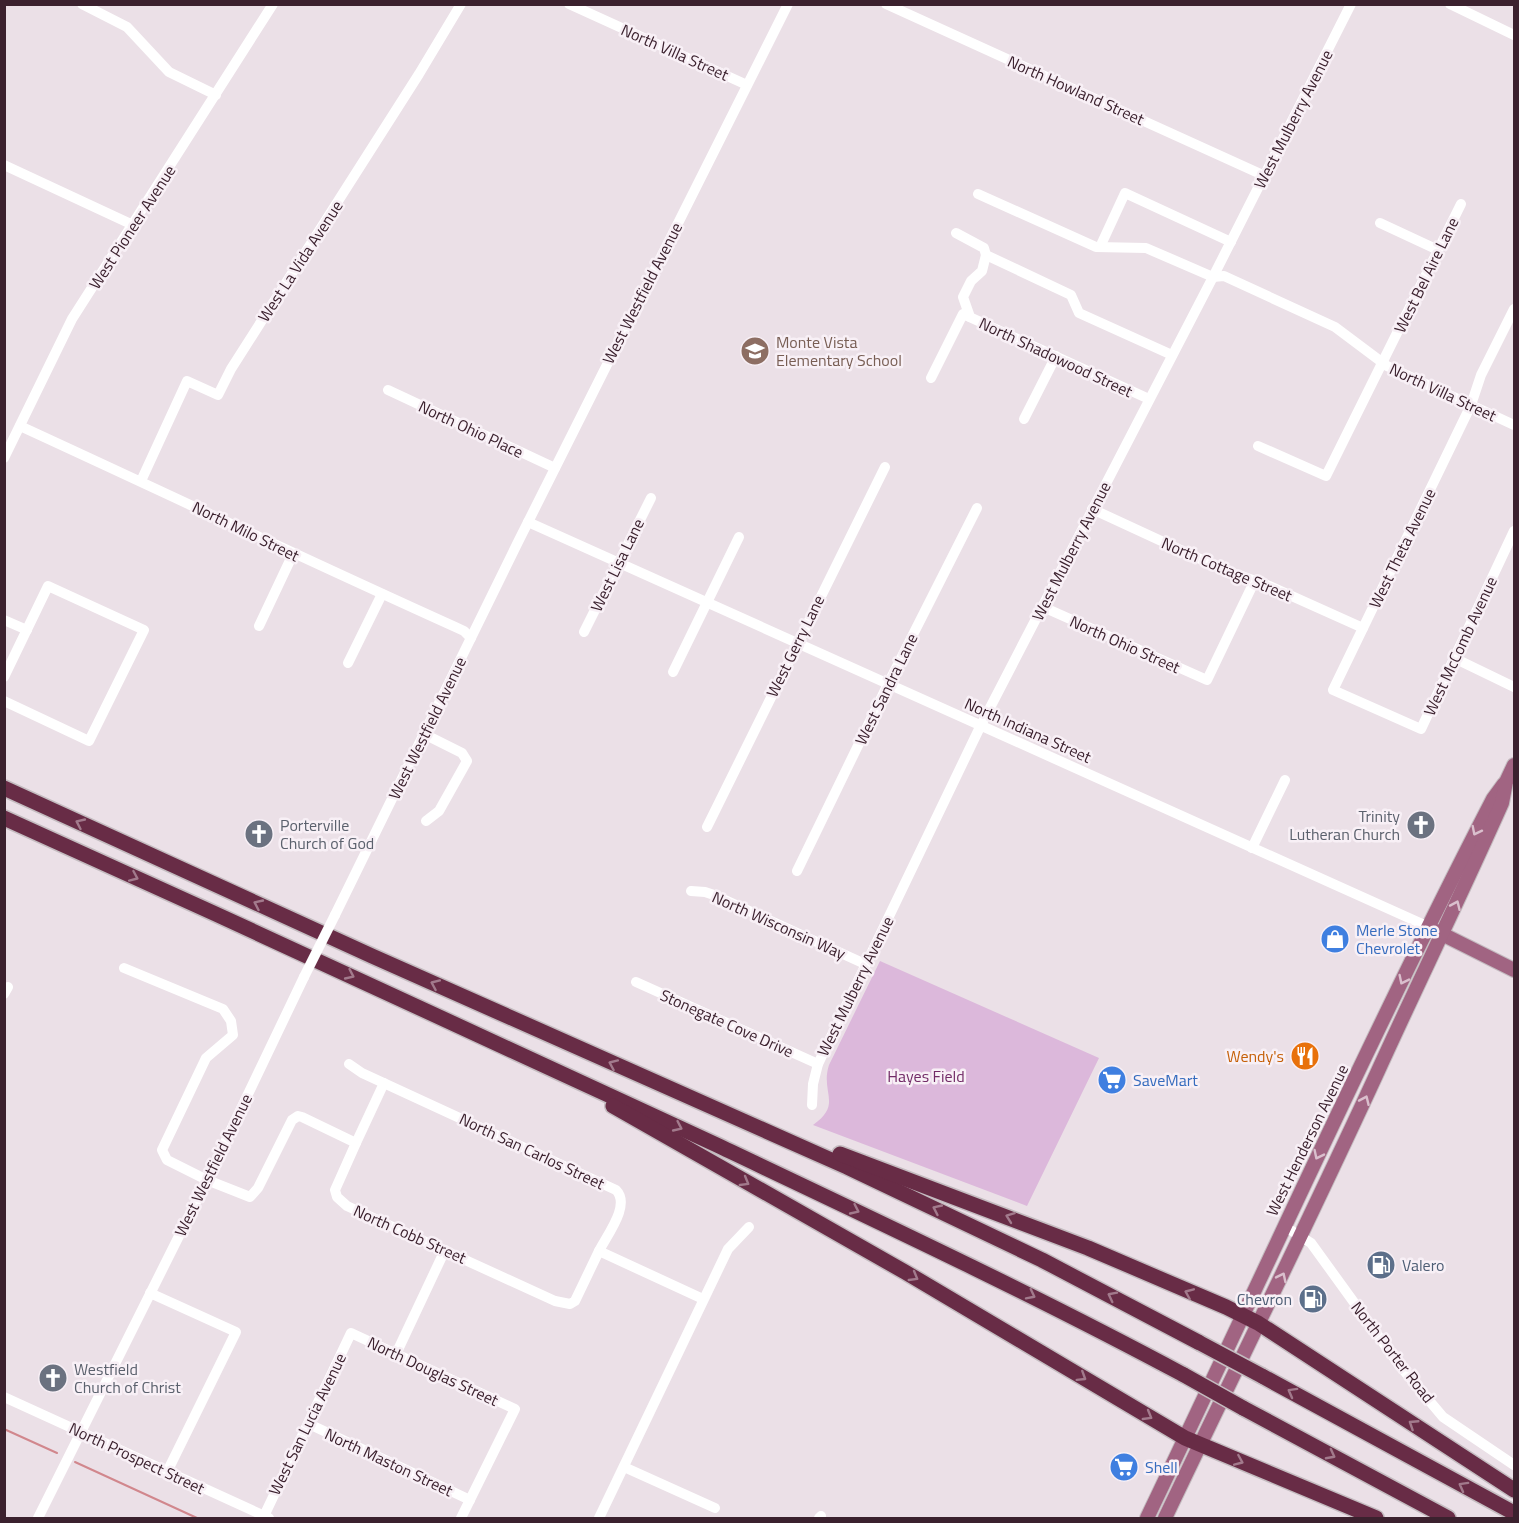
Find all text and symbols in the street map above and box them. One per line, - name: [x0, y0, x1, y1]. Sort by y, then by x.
- street label: North Villa Street: [617, 18, 733, 87]
- street label: West Mulberry Avenue: [1248, 45, 1338, 193]
- street label: North Howland Street: [1004, 49, 1148, 131]
- street label: West Pioneer Avenue: [83, 160, 181, 294]
- street label: West La Vida Avenue: [252, 196, 348, 326]
- street label: West Bel Aire Lane: [1388, 213, 1464, 337]
- street label: West Westfield Avenue: [596, 218, 688, 368]
- street label: North Shadowood Street: [975, 311, 1137, 403]
- place label: Monte Vista Elementary School: [776, 330, 902, 372]
- school or university icon: Monte Vista Elementary School: [739, 335, 771, 367]
- street label: North Villa Street: [1386, 357, 1501, 427]
- street label: North Ohio Place: [415, 394, 527, 464]
- street label: West Mulberry Avenue: [1026, 477, 1116, 625]
- street label: West Theta Avenue: [1363, 484, 1441, 612]
- street label: North Milo Street: [188, 495, 304, 567]
- street label: West Lisa Lane: [584, 514, 650, 616]
- street label: North Cottage Street: [1158, 531, 1296, 607]
- street label: West McComb Avenue: [1417, 572, 1503, 720]
- street label: West Gerry Lane: [760, 591, 830, 701]
- street label: North Ohio Street: [1066, 609, 1184, 679]
- street label: West Sandra Lane: [849, 629, 923, 749]
- street label: West Westfield Avenue: [382, 653, 472, 803]
- street label: North Indiana Street: [961, 691, 1096, 769]
- place label: Trinity Lutheran Church: [1289, 804, 1400, 846]
- church icon: Trinity Lutheran Church: [1405, 809, 1437, 841]
- place label: Porterville Church of God: [280, 813, 374, 855]
- one-way arrow: [76, 818, 87, 830]
- church icon: Porterville Church of God: [243, 818, 275, 850]
- one-way arrow: [1471, 825, 1483, 836]
- one-way arrow: [128, 869, 139, 881]
- street label: North Wisconsin Way: [708, 885, 850, 965]
- one-way arrow: [253, 899, 264, 911]
- one-way arrow: [1449, 900, 1461, 911]
- street label: West Mulberry Avenue: [811, 912, 899, 1060]
- place label: Merle Stone Chevrolet: [1356, 918, 1438, 960]
- shop icon: Merle Stone Chevrolet: [1319, 923, 1351, 955]
- one-way arrow: [343, 968, 354, 980]
- one-way arrow: [1399, 973, 1411, 984]
- one-way arrow: [431, 980, 442, 992]
- street label: Stonegate Cove Drive: [656, 983, 798, 1063]
- restaurant icon: Wendy's: [1289, 1040, 1321, 1072]
- place label: Wendy's: [1227, 1044, 1284, 1068]
- one-way arrow: [609, 1059, 620, 1071]
- street label: West Henderson Avenue: [1260, 1060, 1354, 1220]
- park label: Hayes Field: [887, 1064, 965, 1088]
- supermarket icon: SaveMart: [1096, 1064, 1128, 1096]
- place label: SaveMart: [1133, 1068, 1198, 1092]
- street label: West Westfield Avenue: [168, 1090, 258, 1240]
- one-way arrow: [1357, 1096, 1369, 1107]
- street label: North San Carlos Street: [455, 1107, 609, 1195]
- one-way arrow: [672, 1120, 683, 1132]
- one-way arrow: [1314, 1149, 1325, 1160]
- one-way arrow: [739, 1174, 749, 1186]
- street label: North Cobb Street: [350, 1198, 471, 1270]
- one-way arrow: [848, 1203, 859, 1215]
- one-way arrow: [933, 1205, 944, 1217]
- one-way arrow: [1005, 1212, 1016, 1225]
- fuel station icon: Valero: [1365, 1249, 1397, 1281]
- place label: Valero: [1402, 1253, 1445, 1277]
- one-way arrow: [908, 1270, 918, 1282]
- one-way arrow: [1274, 1272, 1286, 1283]
- fuel station icon: Chevron: [1297, 1283, 1329, 1315]
- one-way arrow: [1024, 1287, 1035, 1299]
- place label: Chevron: [1237, 1287, 1292, 1311]
- one-way arrow: [1185, 1288, 1196, 1300]
- one-way arrow: [1107, 1292, 1118, 1303]
- street label: North Porter Road: [1346, 1296, 1440, 1408]
- street label: North Douglas Street: [364, 1330, 503, 1412]
- street label: West San Lucia Avenue: [262, 1349, 352, 1499]
- place label: Westfield Church of Christ: [74, 1357, 181, 1399]
- church icon: Westfield Church of Christ: [37, 1362, 69, 1394]
- one-way arrow: [1076, 1369, 1086, 1381]
- one-way arrow: [1288, 1388, 1298, 1399]
- one-way arrow: [1142, 1409, 1152, 1420]
- street label: North Prospect Street: [65, 1416, 209, 1500]
- one-way arrow: [1408, 1420, 1419, 1431]
- street label: North Maston Street: [321, 1422, 457, 1502]
- one-way arrow: [1325, 1448, 1336, 1459]
- supermarket icon: Shell: [1108, 1451, 1140, 1483]
- one-way arrow: [1233, 1454, 1244, 1466]
- place label: Shell: [1145, 1455, 1178, 1479]
- one-way arrow: [1459, 1482, 1469, 1493]

